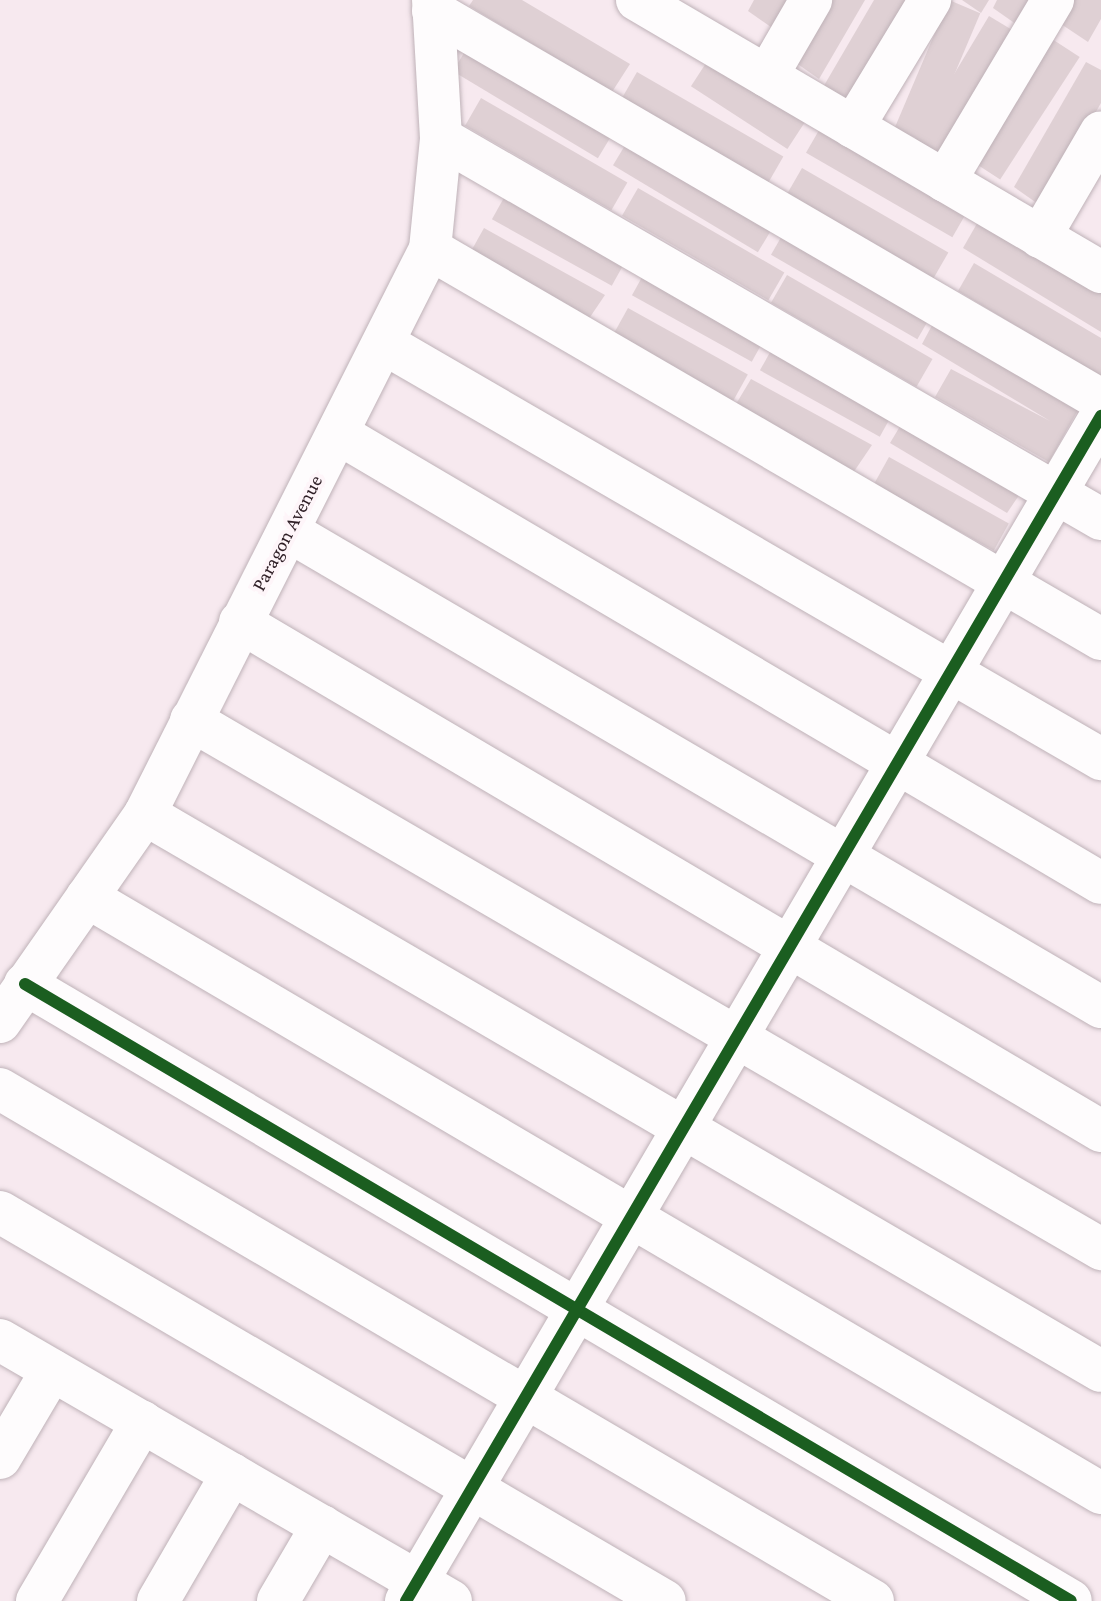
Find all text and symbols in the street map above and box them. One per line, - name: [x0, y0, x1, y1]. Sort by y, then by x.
- street label: Paragon Avenue: [246, 471, 328, 595]

